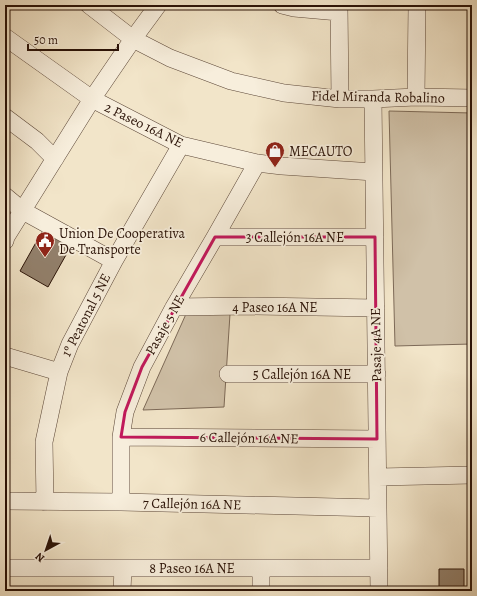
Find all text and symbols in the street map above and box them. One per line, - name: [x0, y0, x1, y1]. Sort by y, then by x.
- scale bar: [28, 26, 118, 52]
- text: 50 m: [34, 32, 58, 48]
- street label: Fidel Miranda Robalino: [311, 86, 445, 108]
- street label: 2 Paseo 16A NE: [101, 98, 187, 152]
- shop icon: MECAUTO: [264, 140, 286, 168]
- place label: MECAUTO: [289, 142, 353, 161]
- place label: Union De Cooperativa De Transporte: [59, 224, 186, 259]
- street label: 3 Callejón 16A NE: [246, 228, 344, 247]
- public building icon: Union De Cooperativa De Transporte: [34, 230, 56, 258]
- street label: 1º Peatonal 5 NE: [57, 270, 115, 360]
- street label: Pasaje 5 NE: [141, 292, 189, 358]
- street label: 4 Paseo 16A NE: [232, 298, 318, 317]
- street label: Pasaje 4A NE: [366, 308, 386, 382]
- street label: 5 Callejón 16A NE: [253, 365, 351, 384]
- street label: 6 Callejón 16A NE: [199, 428, 299, 448]
- street label: 7 Callejón 16A NE: [143, 494, 241, 514]
- north arrow: [26, 530, 66, 570]
- text: N: [32, 549, 48, 566]
- street label: 8 Paseo 16A NE: [149, 559, 235, 578]

